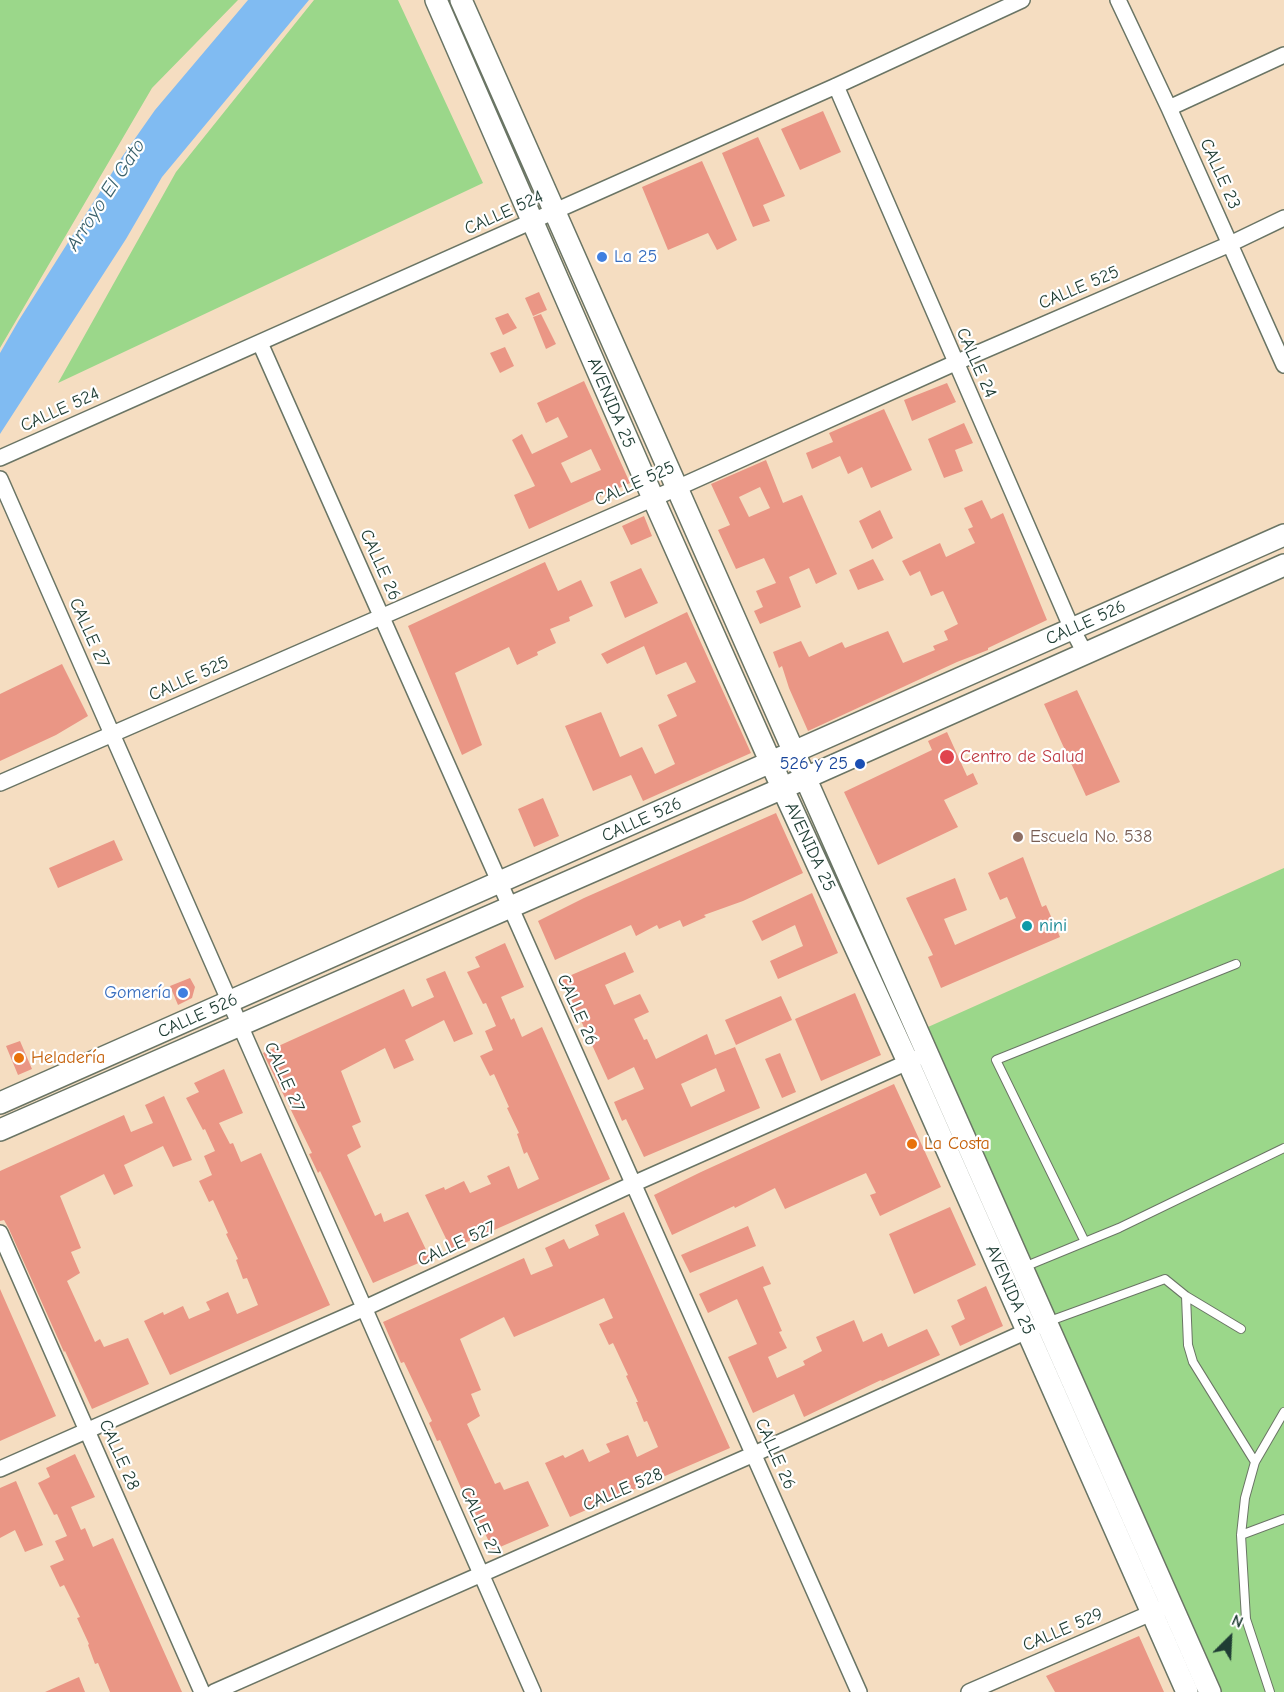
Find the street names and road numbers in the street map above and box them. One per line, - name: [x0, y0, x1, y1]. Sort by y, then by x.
- street label: CALLE 23: [1195, 135, 1245, 213]
- street label: CALLE 524: [461, 186, 547, 240]
- street label: CALLE 525: [1036, 261, 1122, 315]
- street label: CALLE 24: [951, 325, 1001, 401]
- street label: AVENIDA 25: [582, 355, 640, 451]
- street label: CALLE 524: [17, 383, 103, 437]
- street label: CALLE 525: [592, 457, 678, 511]
- street label: CALLE 26: [355, 526, 405, 604]
- street label: CALLE 27: [64, 595, 114, 671]
- street label: CALLE 526: [1043, 596, 1129, 650]
- street label: CALLE 525: [146, 652, 232, 706]
- street label: CALLE 526: [599, 793, 685, 847]
- street label: AVENIDA 25: [780, 799, 840, 895]
- street label: CALLE 26: [552, 971, 602, 1049]
- street label: CALLE 526: [155, 989, 241, 1043]
- street label: CALLE 27: [259, 1039, 309, 1115]
- street label: CALLE 527: [414, 1216, 500, 1272]
- street label: AVENIDA 25: [981, 1242, 1039, 1338]
- street label: CALLE 26: [750, 1415, 800, 1493]
- street label: CALLE 28: [94, 1416, 144, 1494]
- street label: CALLE 528: [580, 1463, 666, 1517]
- street label: CALLE 27: [455, 1484, 505, 1560]
- street label: CALLE 529: [1020, 1603, 1106, 1657]

